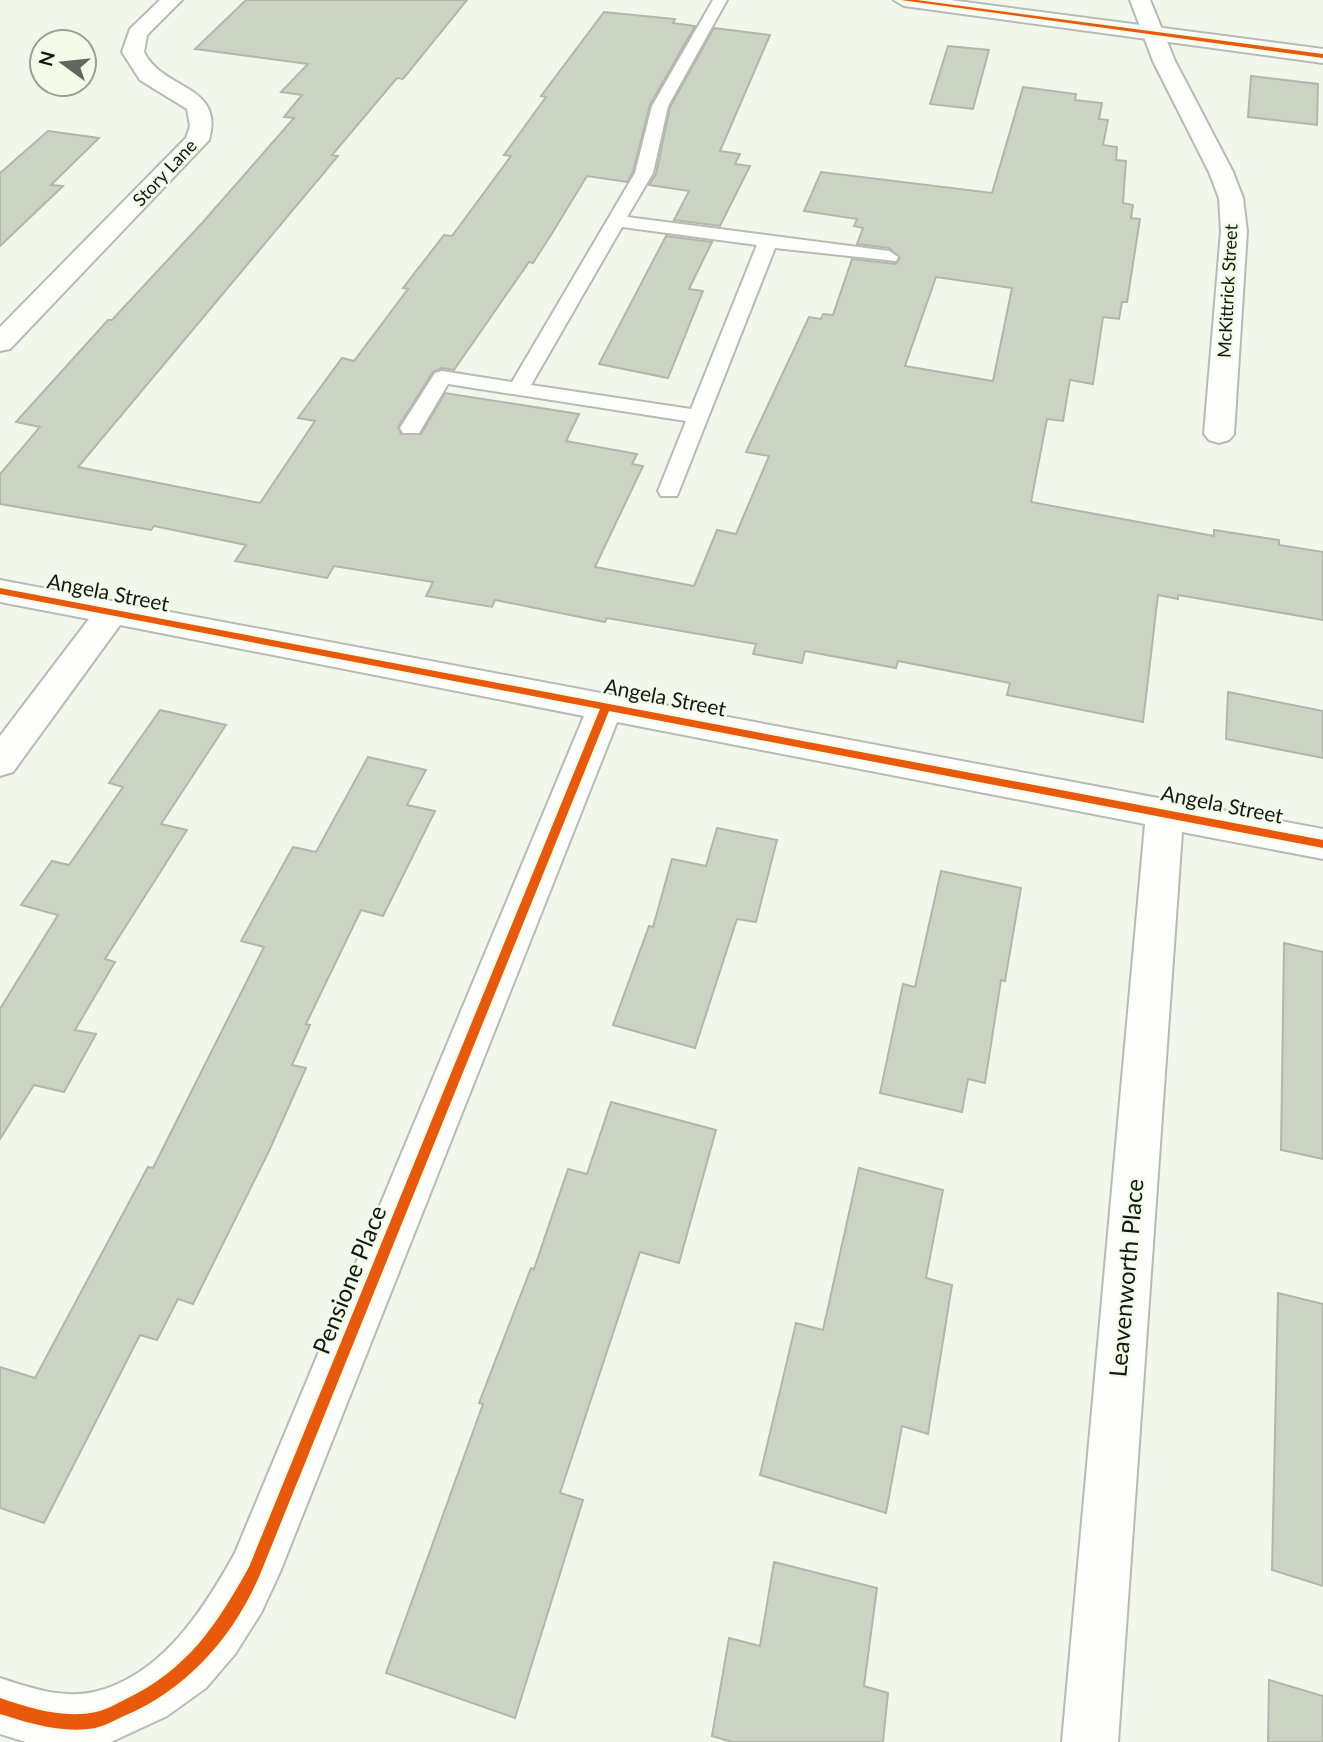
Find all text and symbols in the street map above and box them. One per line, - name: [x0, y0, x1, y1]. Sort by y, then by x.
- north arrow: [28, 28, 98, 98]
- text: N: [33, 48, 59, 69]
- street label: Story Lane: [128, 134, 201, 210]
- street label: McKittrick Street: [1213, 223, 1242, 358]
- street label: Angela Street: [45, 567, 172, 616]
- street label: Angela Street: [602, 672, 729, 721]
- street label: Angela Street: [1159, 779, 1286, 828]
- street label: Leavenworth Place: [1102, 1178, 1149, 1378]
- street label: Pensione Place: [306, 1201, 392, 1358]

